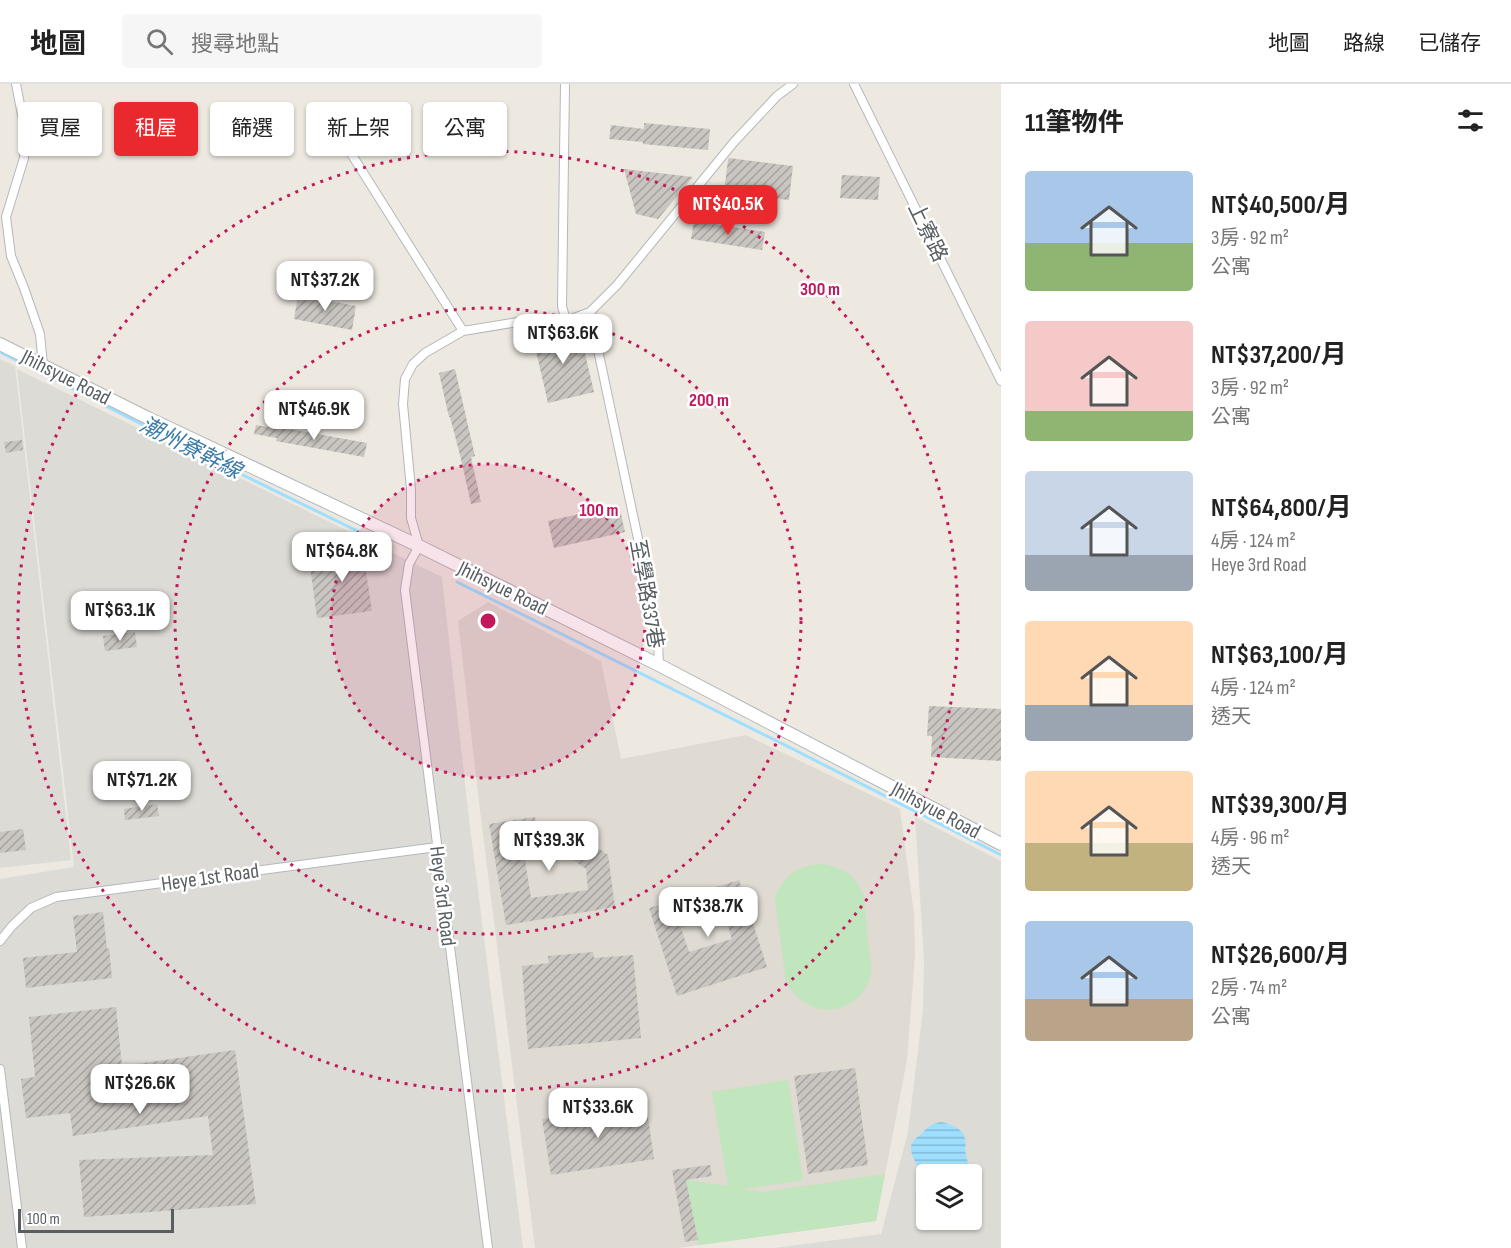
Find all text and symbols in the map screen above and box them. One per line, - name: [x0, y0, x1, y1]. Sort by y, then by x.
- search box: [122, 14, 542, 68]
- icon: search: [143, 25, 176, 58]
- text: 地圖: [30, 28, 86, 61]
- text: 搜尋地點: [191, 31, 279, 58]
- text: 地圖: [1268, 31, 1310, 56]
- text: 路線: [1343, 31, 1385, 56]
- text: 已儲存: [1418, 31, 1481, 56]
- chip: 買屋: [18, 102, 102, 156]
- chip: 租屋: [114, 102, 198, 156]
- chip: 篩選: [210, 102, 294, 156]
- chip: 新上架: [306, 102, 411, 156]
- chip: 公寓: [423, 102, 507, 156]
- icon: filters: [1454, 104, 1487, 137]
- text: 11筆物件: [1025, 108, 1123, 139]
- pin: NT$40.5K: [666, 185, 790, 236]
- text: NT$40,500/月: [1211, 190, 1350, 221]
- text: NT$40.5K: [692, 192, 764, 216]
- icon: home: [1073, 195, 1145, 267]
- street label: 上寮路: [903, 198, 953, 266]
- text: 3房 · 92 m²: [1211, 226, 1289, 250]
- text: 公寓: [1211, 255, 1251, 279]
- pin: NT$37.2K: [263, 261, 387, 312]
- text: NT$37.2K: [290, 268, 360, 292]
- text: 300 m: [800, 279, 840, 300]
- pin: NT$63.6K: [501, 314, 625, 365]
- text: NT$63.6K: [527, 321, 599, 345]
- text: NT$37,200/月: [1211, 340, 1347, 371]
- street label: Jhihsyue Road: [16, 344, 115, 411]
- icon: home: [1073, 345, 1145, 417]
- text: 3房 · 92 m²: [1211, 376, 1289, 400]
- pin: NT$46.9K: [252, 390, 376, 441]
- text: 200 m: [689, 390, 729, 411]
- text: NT$46.9K: [278, 397, 350, 421]
- text: 公寓: [1211, 405, 1251, 429]
- water label: 潮州寮幹線: [135, 411, 248, 487]
- text: NT$64,800/月: [1211, 493, 1352, 524]
- icon: home: [1073, 495, 1145, 567]
- text: 100 m: [580, 500, 619, 521]
- text: 4房 · 124 m²: [1211, 529, 1296, 553]
- pin: NT$64.8K: [280, 532, 404, 583]
- street label: 至學路337巷: [625, 538, 668, 650]
- text: NT$64.8K: [306, 539, 378, 563]
- text: Heye 3rd Road: [1211, 553, 1306, 577]
- street label: Jhihsyue Road: [453, 555, 552, 621]
- pin: NT$63.1K: [58, 591, 182, 642]
- text: NT$63.1K: [85, 598, 155, 622]
- centre of rings: [478, 611, 498, 631]
- text: NT$63,100/月: [1211, 640, 1349, 671]
- icon: home: [1073, 645, 1145, 717]
- text: 4房 · 124 m²: [1211, 676, 1296, 700]
- text: 透天: [1211, 705, 1251, 729]
- pin: NT$71.2K: [80, 761, 204, 812]
- text: NT$71.2K: [107, 768, 177, 792]
- street label: Jhihsyue Road: [886, 776, 985, 844]
- text: NT$39,300/月: [1211, 790, 1350, 821]
- icon: home: [1073, 795, 1145, 867]
- pin: NT$39.3K: [487, 821, 611, 872]
- text: 4房 · 96 m²: [1211, 826, 1290, 850]
- text: NT$39.3K: [513, 828, 585, 852]
- street label: Heye 3rd Road: [424, 845, 461, 947]
- text: 透天: [1211, 855, 1251, 879]
- street label: Heye 1st Road: [160, 858, 260, 897]
- pin: NT$38.7K: [646, 887, 770, 938]
- text: NT$38.7K: [673, 894, 743, 918]
- text: NT$26,600/月: [1211, 940, 1350, 971]
- icon: home: [1073, 945, 1145, 1017]
- text: 2房 · 74 m²: [1211, 976, 1287, 1000]
- text: 公寓: [1211, 1005, 1251, 1029]
- pin: NT$26.6K: [78, 1064, 202, 1115]
- text: NT$26.6K: [105, 1071, 175, 1095]
- pin: NT$33.6K: [536, 1088, 660, 1139]
- text: NT$33.6K: [563, 1095, 633, 1119]
- map controls: [916, 1164, 982, 1230]
- button: layers: [916, 1164, 982, 1230]
- scale bar: [18, 1206, 174, 1234]
- text: 100 m: [27, 1210, 60, 1229]

